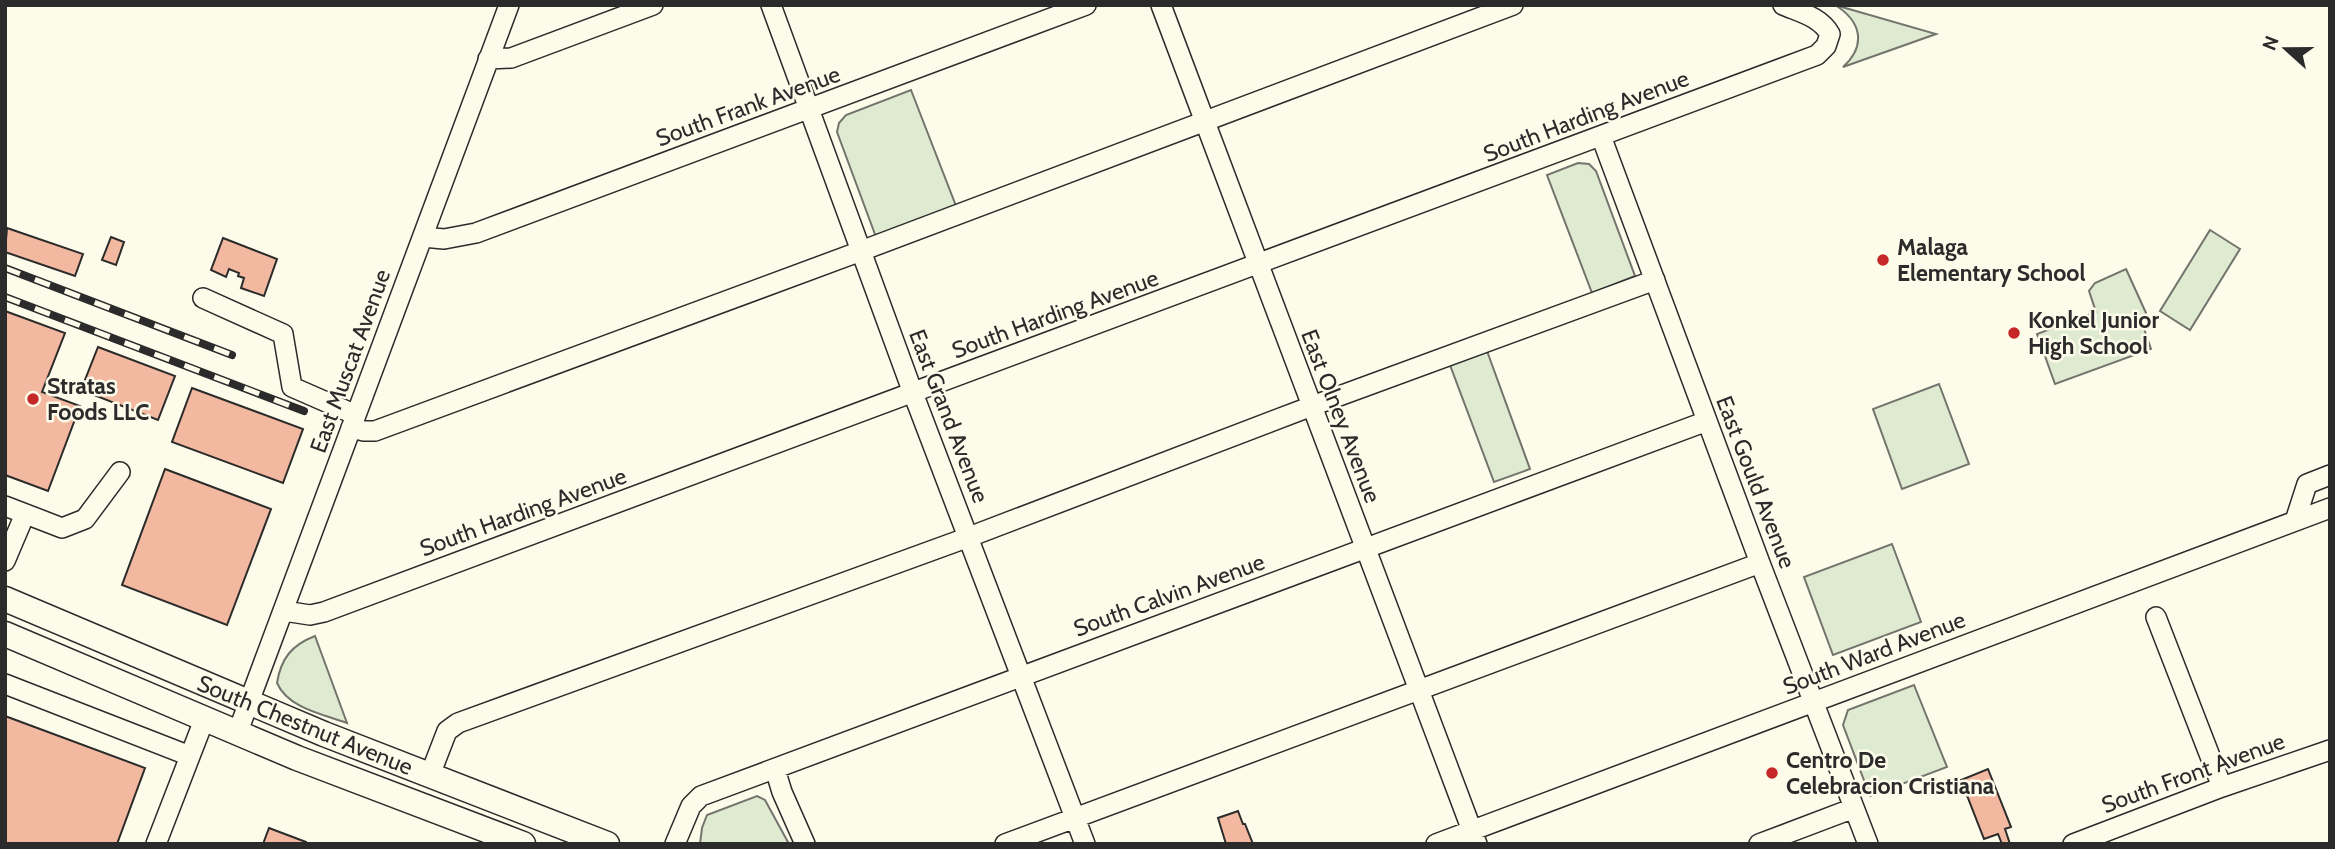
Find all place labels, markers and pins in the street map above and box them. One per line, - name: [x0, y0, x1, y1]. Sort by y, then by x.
- place label: Malaga Elementary School: [1897, 233, 2085, 287]
- marker: Malaga Elementary School: [1875, 252, 1891, 268]
- place label: Konkel Junior High School: [2028, 306, 2159, 360]
- marker: Konkel Junior High School: [2006, 325, 2022, 341]
- place label: Stratas Foods LLC: [47, 372, 149, 426]
- marker: Stratas Foods LLC: [25, 391, 41, 407]
- place label: Centro De Celebracion Cristiana: [1786, 746, 1995, 800]
- marker: Centro De Celebracion Cristiana: [1764, 765, 1780, 781]

